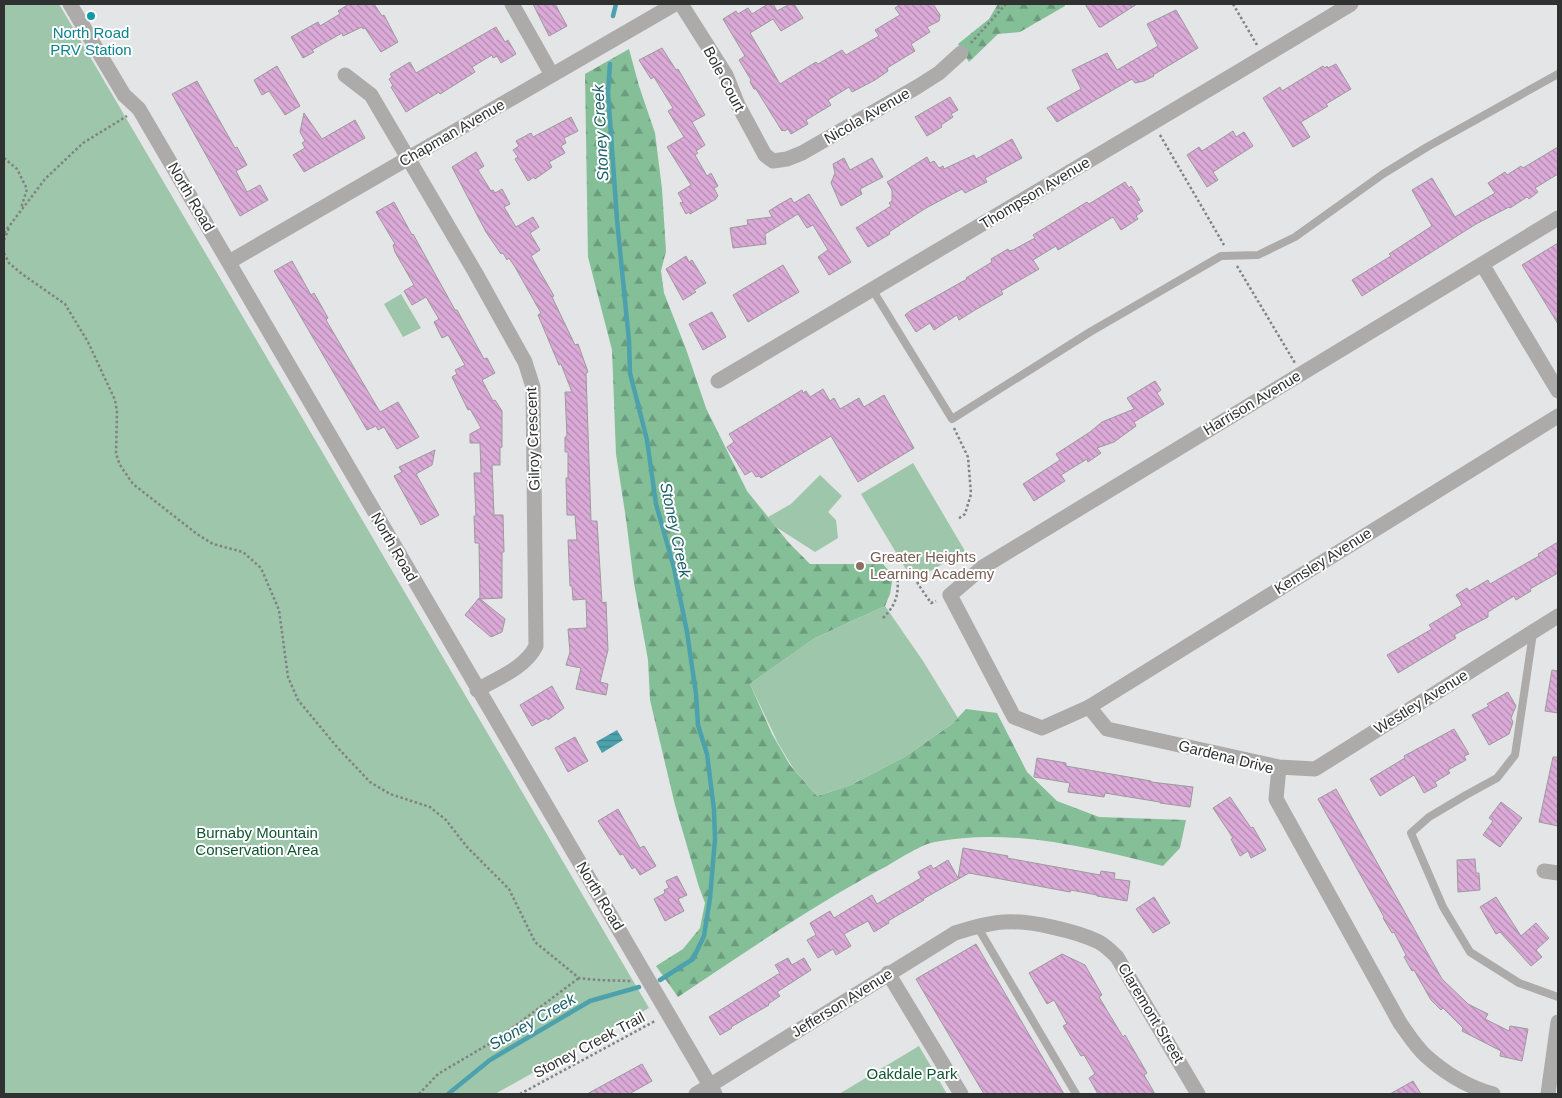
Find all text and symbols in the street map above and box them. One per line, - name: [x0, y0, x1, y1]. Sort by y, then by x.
- marker: North Road PRV Station: [85, 10, 97, 22]
- place label: North Road PRV Station: [50, 24, 132, 58]
- street label: Bole Court: [700, 43, 749, 115]
- water label: Stoney Creek: [589, 83, 612, 182]
- street label: Nicola Avenue: [821, 84, 912, 147]
- street label: Chapman Avenue: [396, 95, 508, 170]
- street label: Thompson Avenue: [977, 153, 1093, 232]
- street label: North Road: [165, 159, 218, 234]
- street label: Harrison Avenue: [1200, 367, 1304, 438]
- street label: Gilroy Crescent: [522, 386, 543, 491]
- water label: Stoney Creek: [657, 481, 694, 580]
- street label: North Road: [368, 509, 421, 584]
- street label: Kemsley Avenue: [1271, 524, 1375, 597]
- place label: Greater Heights Learning Academy: [870, 548, 995, 582]
- marker: Greater Heights Learning Academy: [854, 560, 866, 572]
- street label: Westley Avenue: [1371, 666, 1471, 737]
- street label: Gardena Drive: [1177, 736, 1276, 777]
- park label: Burnaby Mountain Conservation Area: [195, 824, 319, 858]
- street label: North Road: [573, 858, 627, 933]
- street label: Claremont Street: [1115, 960, 1188, 1066]
- street label: Jefferson Avenue: [788, 965, 895, 1040]
- water label: Stoney Creek: [486, 989, 579, 1053]
- street label: Stoney Creek Trail: [530, 1008, 647, 1081]
- park label: Oakdale Park: [867, 1065, 958, 1082]

